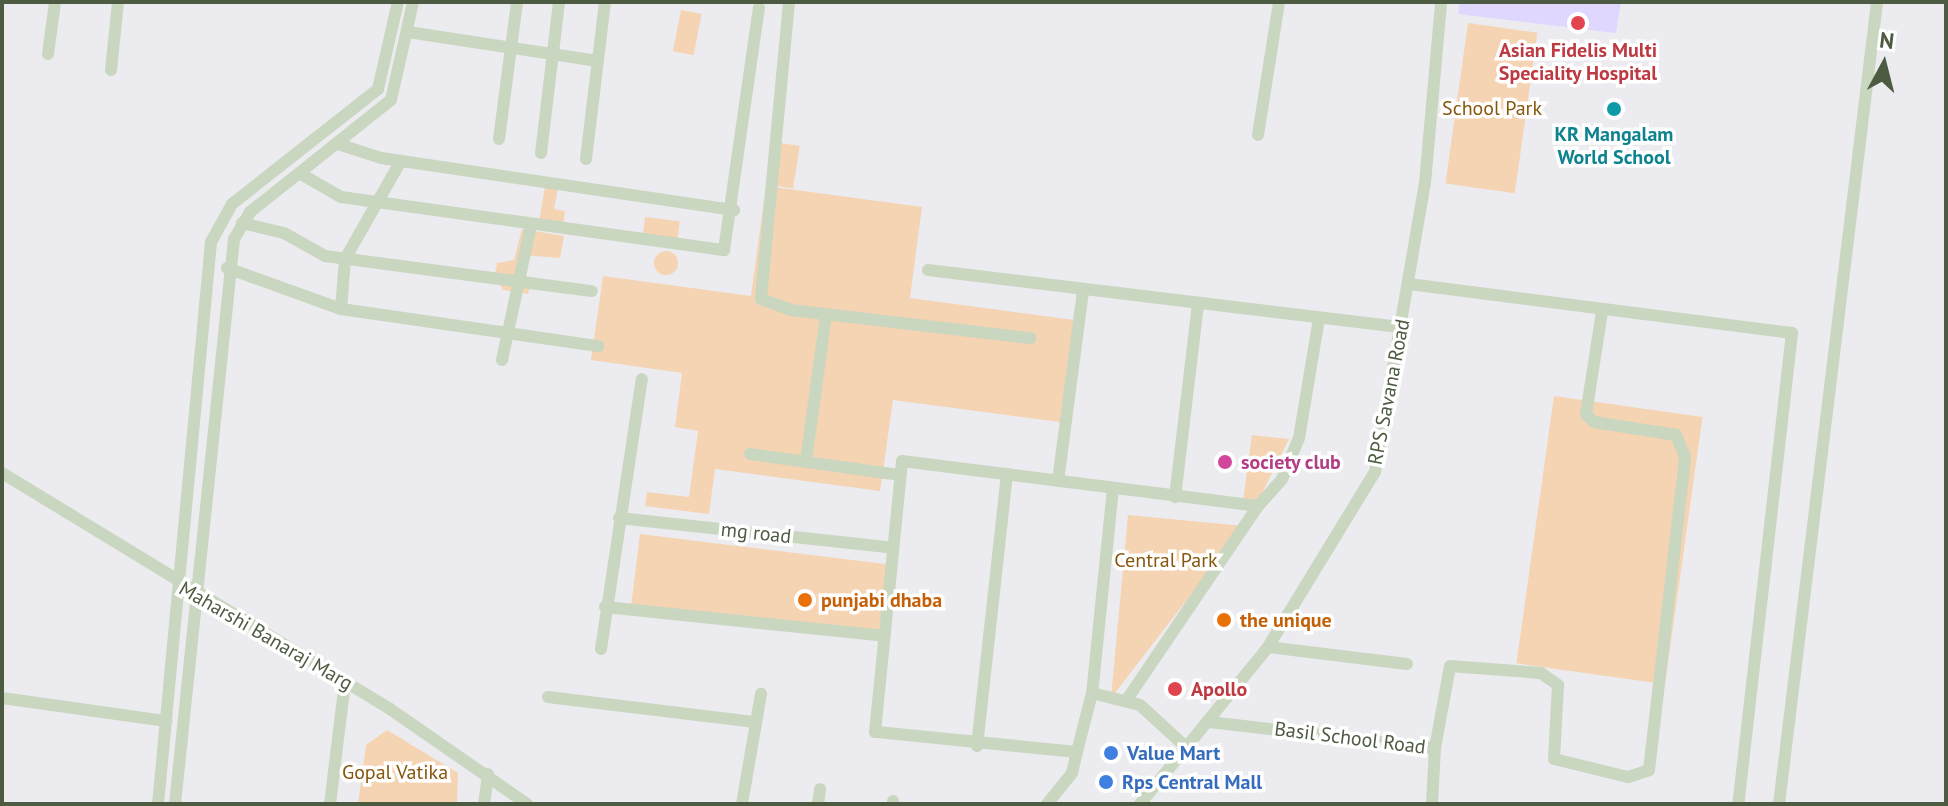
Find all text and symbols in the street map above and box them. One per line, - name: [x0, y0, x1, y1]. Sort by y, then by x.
- marker: Asian Fidelis Multi Speciality Hospital: [1567, 12, 1589, 34]
- north arrow: [1844, 24, 1924, 104]
- text: N: [1878, 25, 1896, 55]
- place label: Asian Fidelis Multi Speciality Hospital: [1499, 38, 1657, 85]
- park label: School Park: [1442, 96, 1542, 120]
- marker: KR Mangalam World School: [1605, 100, 1623, 118]
- place label: KR Mangalam World School: [1555, 122, 1673, 169]
- street label: RPS Savana Road: [1363, 317, 1415, 467]
- place label: society club: [1241, 450, 1342, 474]
- marker: society club: [1216, 453, 1234, 471]
- street label: mg road: [720, 517, 792, 549]
- park label: Central Park: [1114, 548, 1218, 572]
- street label: Maharshi Banaraj Marg: [175, 576, 357, 696]
- place label: punjabi dhaba: [821, 588, 942, 612]
- marker: punjabi dhaba: [796, 591, 814, 609]
- place label: the unique: [1240, 608, 1332, 632]
- marker: the unique: [1215, 611, 1233, 629]
- place label: Apollo: [1191, 677, 1247, 701]
- marker: Apollo: [1166, 680, 1184, 698]
- street label: Basil School Road: [1273, 717, 1427, 759]
- place label: Value Mart: [1127, 741, 1220, 765]
- marker: Value Mart: [1102, 744, 1120, 762]
- park label: Gopal Vatika: [342, 760, 448, 784]
- place label: Rps Central Mall: [1122, 770, 1262, 794]
- marker: Rps Central Mall: [1097, 773, 1115, 791]

